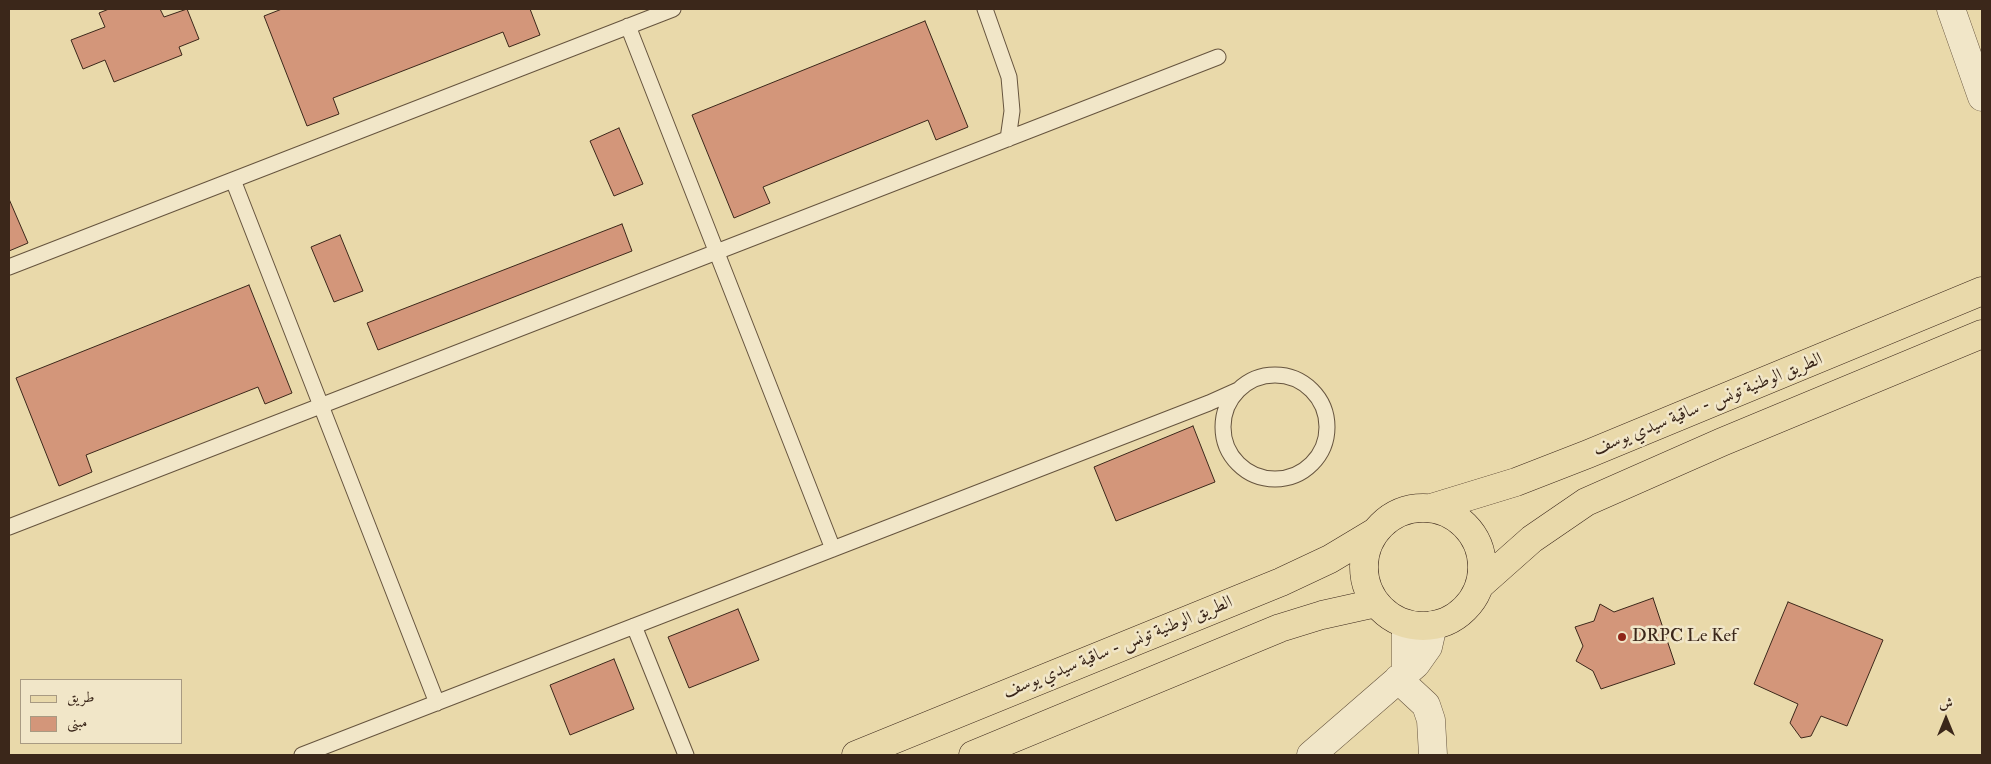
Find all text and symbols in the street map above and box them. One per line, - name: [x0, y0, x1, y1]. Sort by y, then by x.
- street label: الطريق الوطنية تونس - ساقية سيدي يوسف: [1590, 349, 1826, 461]
- street label: الطريق الوطنية تونس - ساقية سيدي يوسف: [1000, 592, 1236, 704]
- place label: DRPC Le Kef: [1632, 626, 1737, 648]
- marker: DRPC Le Kef: [1616, 631, 1628, 643]
- legend: [20, 679, 182, 744]
- text: طريق: [67, 688, 94, 707]
- north arrow: [1921, 694, 1971, 744]
- text: ش: [1939, 695, 1953, 712]
- text: مبنى: [67, 713, 87, 732]

